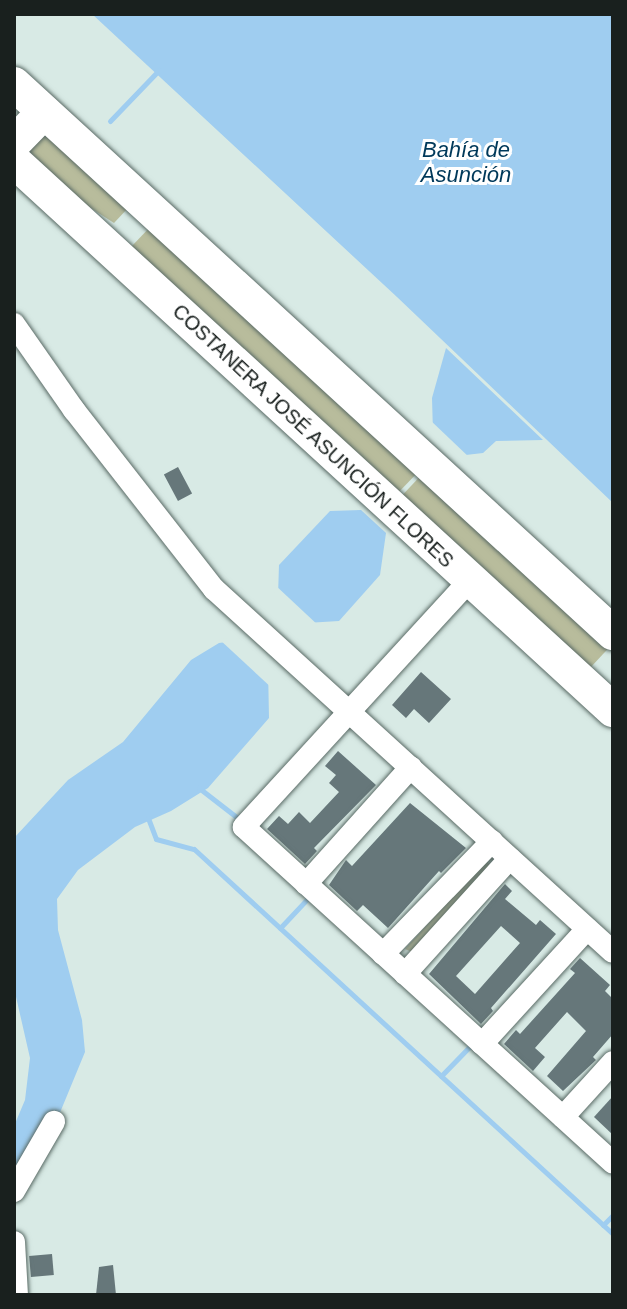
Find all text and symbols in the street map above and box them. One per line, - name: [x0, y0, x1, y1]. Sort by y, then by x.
- water label: Bahía de Asunción: [421, 136, 511, 188]
- street label: COSTANERA JOSÉ ASUNCIÓN FLORES: [167, 299, 459, 573]

